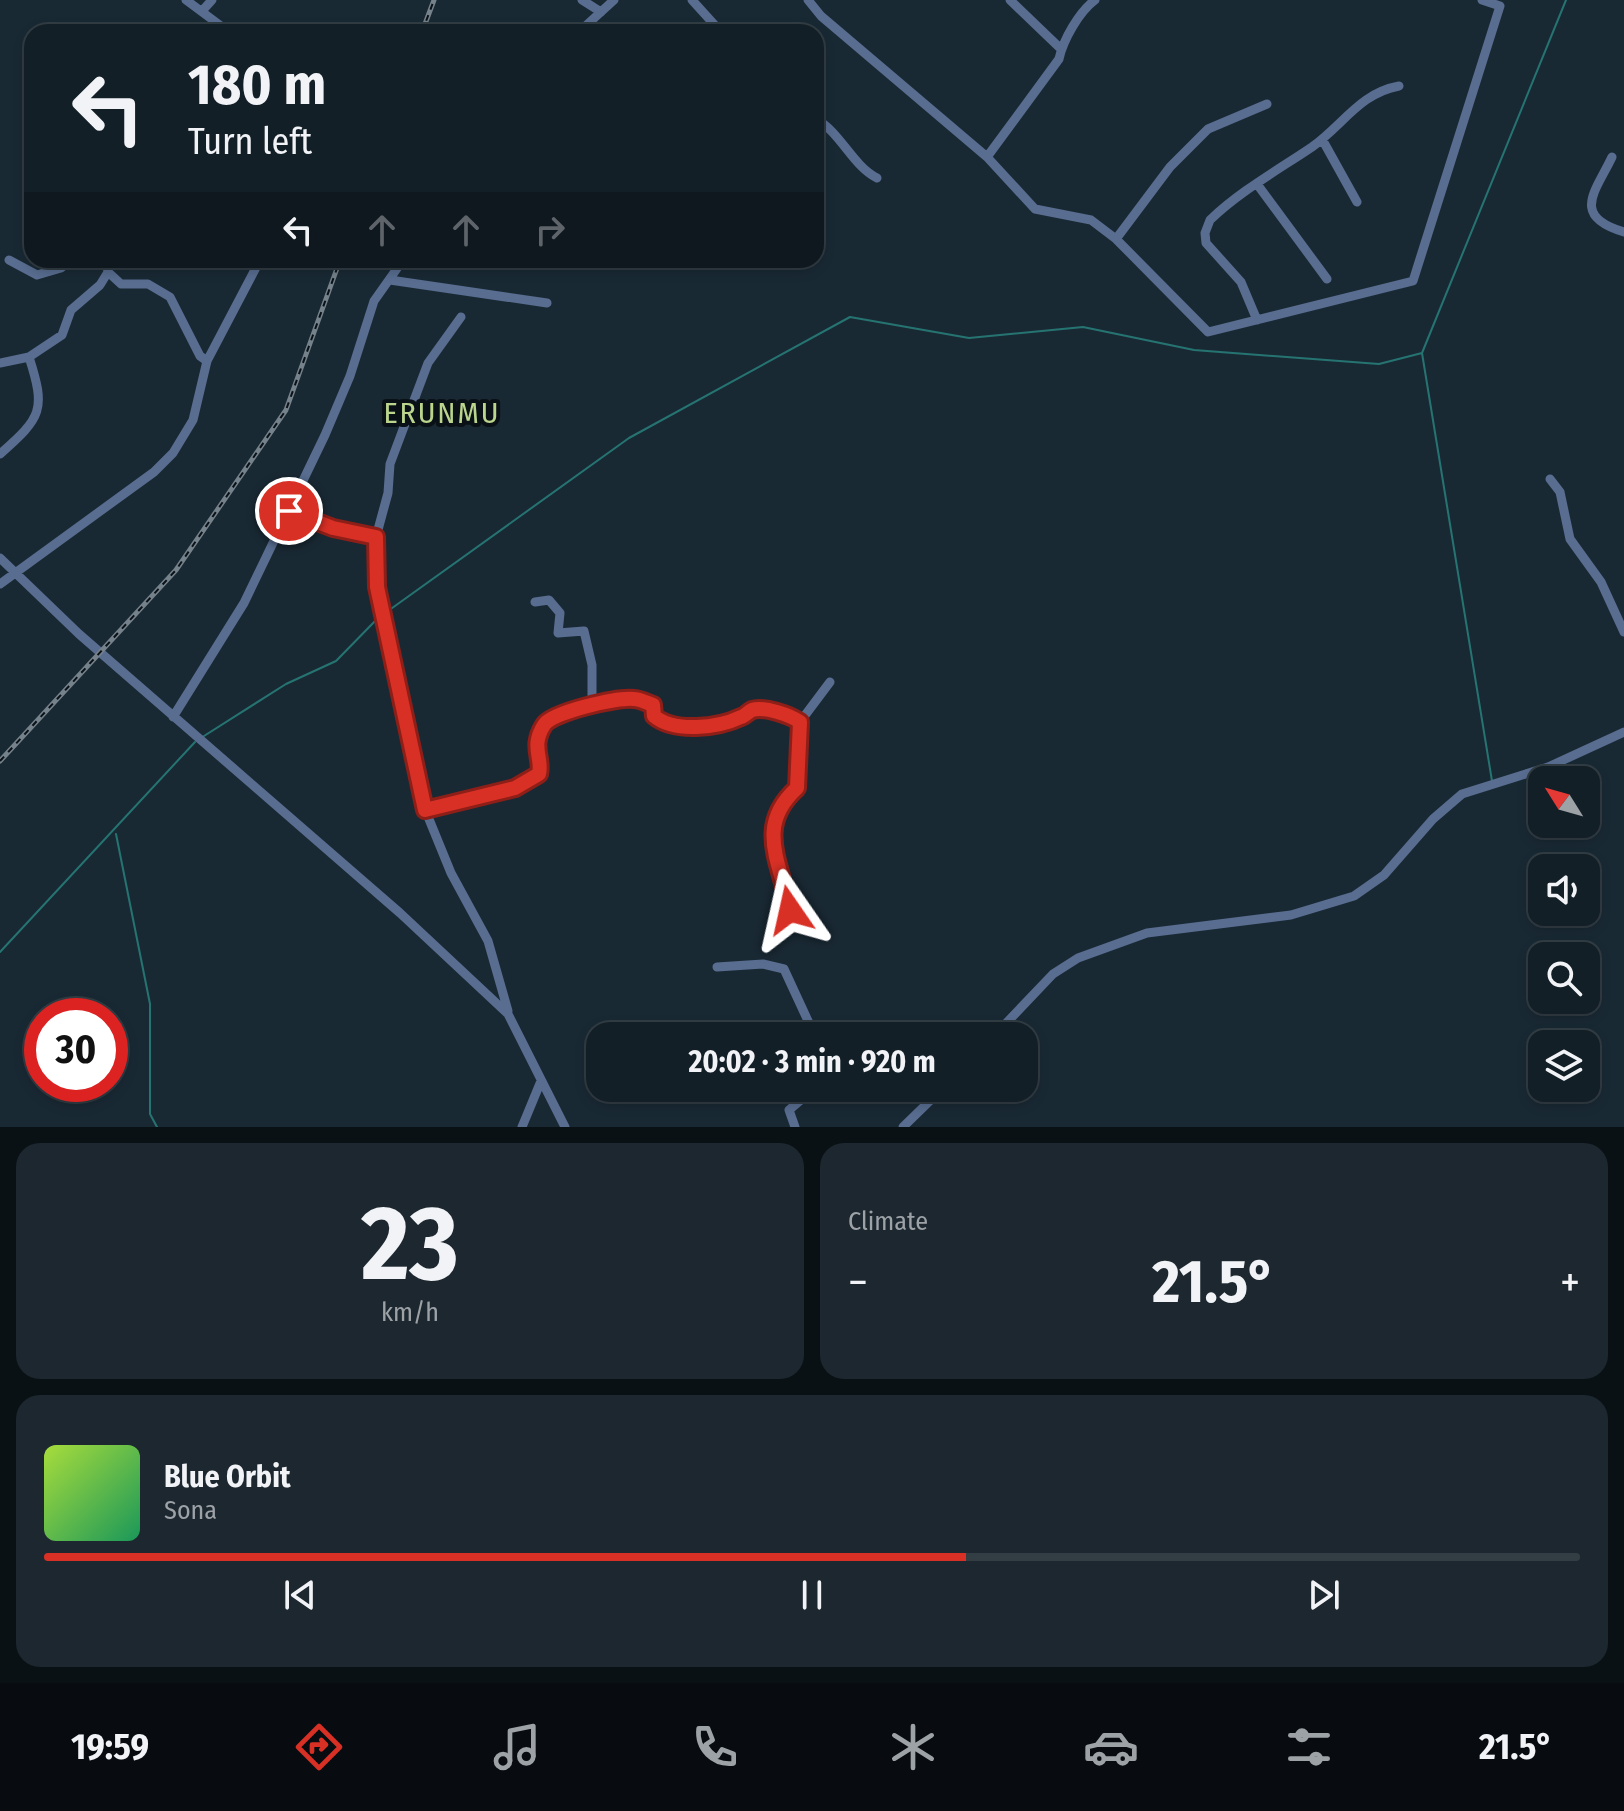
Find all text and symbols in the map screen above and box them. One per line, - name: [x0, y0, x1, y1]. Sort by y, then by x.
- text: 180 m: [188, 52, 326, 119]
- icon: left: [56, 56, 160, 160]
- text: Turn left: [188, 120, 312, 164]
- icon: left: [276, 208, 320, 252]
- icon: ahead: [360, 208, 404, 252]
- icon: ahead: [444, 208, 488, 252]
- icon: right: [528, 208, 572, 252]
- district label: ERUNMU: [383, 395, 501, 431]
- pin: [255, 477, 323, 545]
- icon: arrive: [267, 489, 311, 533]
- north arrow: [1528, 766, 1600, 838]
- map controls: [1528, 766, 1600, 1102]
- button: sound: [1528, 854, 1600, 926]
- position arrow: [748, 868, 832, 952]
- button: search: [1528, 942, 1600, 1014]
- speed limit sign: 30: [24, 998, 128, 1102]
- button: layers: [1528, 1030, 1600, 1102]
- text: 20:02 · 3 min · 920 m: [688, 1044, 936, 1080]
- text: 23: [361, 1182, 459, 1307]
- text: Climate: [848, 1206, 928, 1237]
- text: 21.5°: [1152, 1246, 1276, 1318]
- text: −: [848, 1256, 868, 1309]
- text: +: [1560, 1256, 1580, 1309]
- text: km/h: [381, 1297, 439, 1328]
- text: Blue Orbit: [164, 1459, 290, 1495]
- text: Sona: [164, 1495, 217, 1526]
- icon: previous: [278, 1573, 322, 1617]
- icon: pause: [790, 1573, 834, 1617]
- icon: next: [1302, 1573, 1346, 1617]
- icon: directions: [291, 1719, 347, 1775]
- icon: music: [489, 1719, 545, 1775]
- icon: phone: [687, 1719, 743, 1775]
- icon: climate: [885, 1719, 941, 1775]
- icon: car: [1083, 1719, 1139, 1775]
- icon: filters: [1281, 1719, 1337, 1775]
- text: 19:59: [71, 1725, 149, 1769]
- text: 21.5°: [1479, 1725, 1553, 1769]

